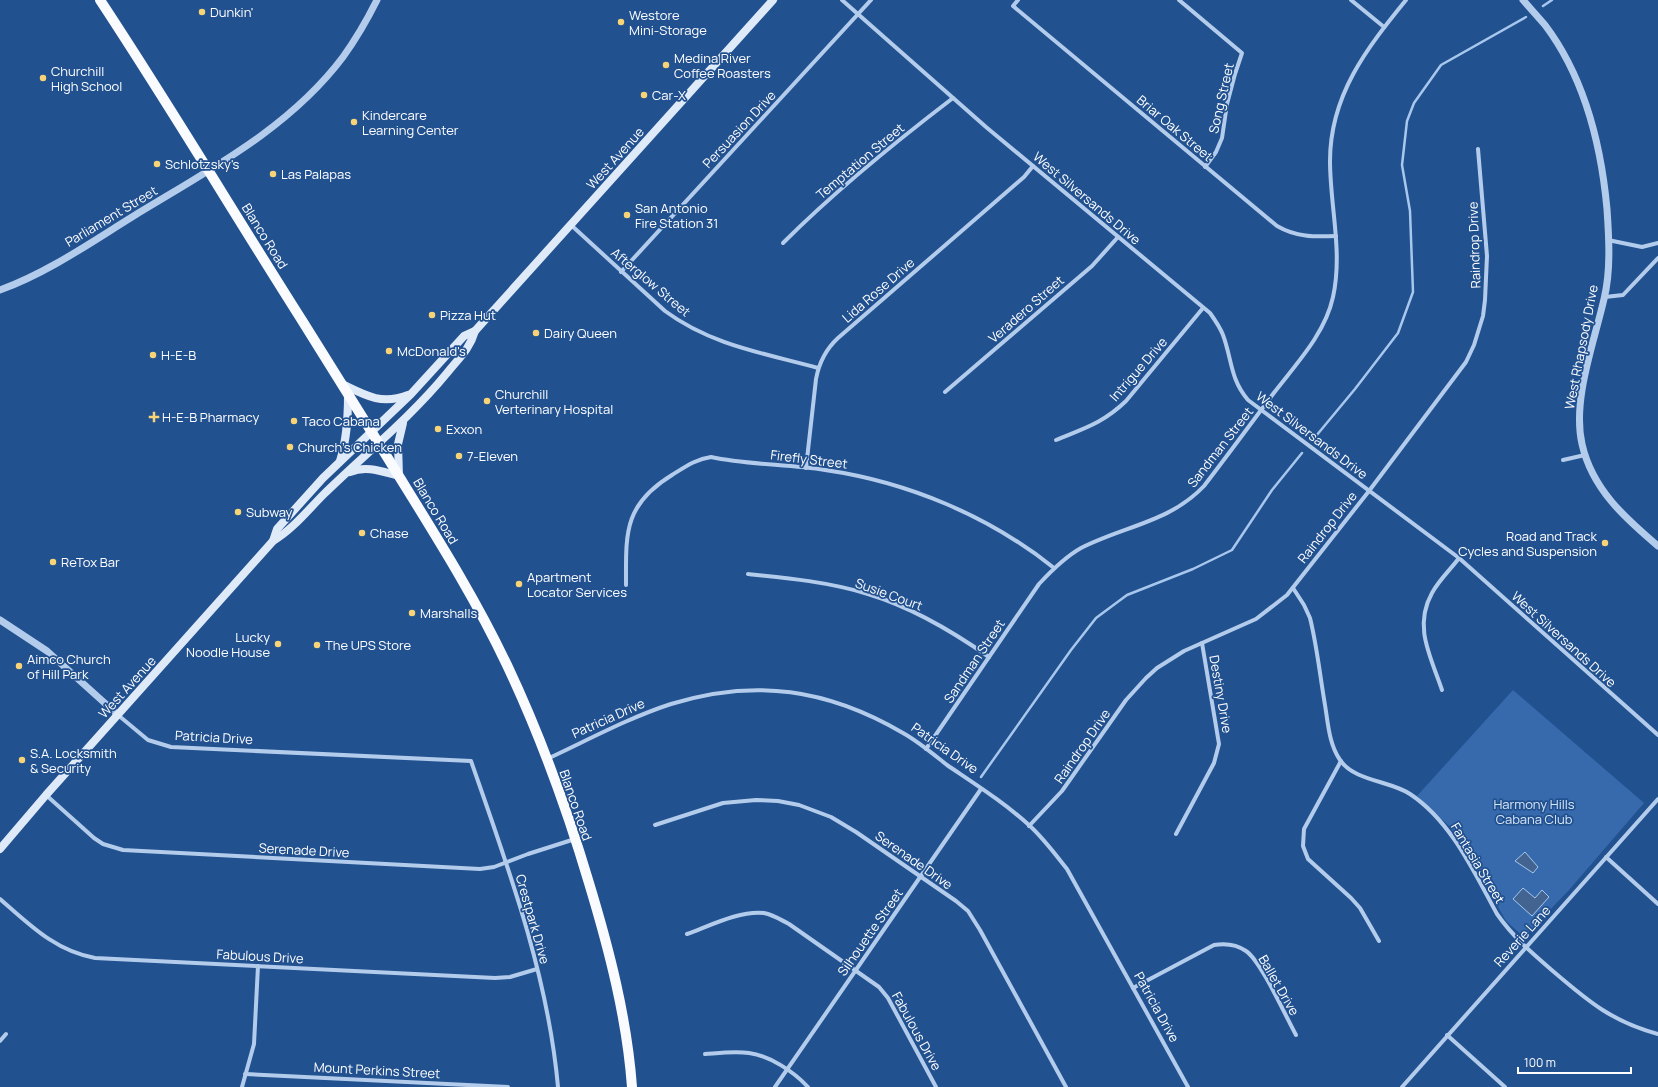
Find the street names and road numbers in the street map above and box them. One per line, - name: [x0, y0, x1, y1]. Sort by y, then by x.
- street label: Song Street: [1204, 61, 1238, 135]
- street label: Persuasion Drive: [698, 86, 780, 172]
- street label: Briar Oak Street: [1133, 91, 1217, 165]
- street label: Temptation Street: [812, 119, 908, 203]
- street label: West Avenue: [582, 123, 648, 193]
- street label: West Silversands Drive: [1029, 148, 1145, 249]
- street label: Parliament Street: [61, 181, 161, 251]
- street label: Blanco Road: [238, 200, 292, 272]
- street label: Raindrop Drive: [1463, 201, 1485, 289]
- street label: Afterglow Street: [608, 243, 694, 321]
- street label: Lida Rose Drive: [838, 253, 918, 326]
- street label: Veradero Street: [984, 271, 1068, 347]
- street label: West Rhapsody Drive: [1560, 283, 1602, 411]
- street label: Intrigue Drive: [1105, 333, 1171, 405]
- street label: West Silversands Drive: [1253, 387, 1372, 483]
- street label: Sandman Street: [1183, 403, 1257, 491]
- street label: Firefly Street: [769, 445, 849, 473]
- street label: Blanco Road: [409, 475, 463, 547]
- street label: Raindrop Drive: [1293, 487, 1361, 567]
- street label: Susie Court: [853, 574, 925, 614]
- street label: West Silversands Drive: [1508, 587, 1621, 691]
- street label: Sandman Street: [939, 616, 1009, 706]
- street label: West Avenue: [94, 652, 160, 722]
- street label: Destiny Drive: [1205, 654, 1237, 735]
- street label: Patricia Drive: [569, 694, 648, 742]
- street label: Raindrop Drive: [1050, 705, 1114, 787]
- street label: Patricia Drive: [908, 718, 982, 778]
- street label: Patricia Drive: [175, 726, 254, 748]
- street label: Blanco Road: [555, 767, 597, 843]
- street label: Fantasia Street: [1447, 819, 1509, 907]
- street label: Serenade Drive: [872, 827, 957, 894]
- street label: Serenade Drive: [258, 839, 350, 861]
- street label: Crestpark Drive: [512, 872, 555, 966]
- street label: Silhouette Street: [833, 885, 907, 979]
- street label: Reverie Lane: [1490, 901, 1555, 970]
- street label: Fabulous Drive: [216, 945, 304, 967]
- street label: Ballet Drive: [1254, 951, 1304, 1019]
- street label: Patricia Drive: [1130, 969, 1184, 1046]
- street label: Fabulous Drive: [888, 989, 946, 1074]
- street label: Mount Perkins Street: [313, 1058, 441, 1082]

